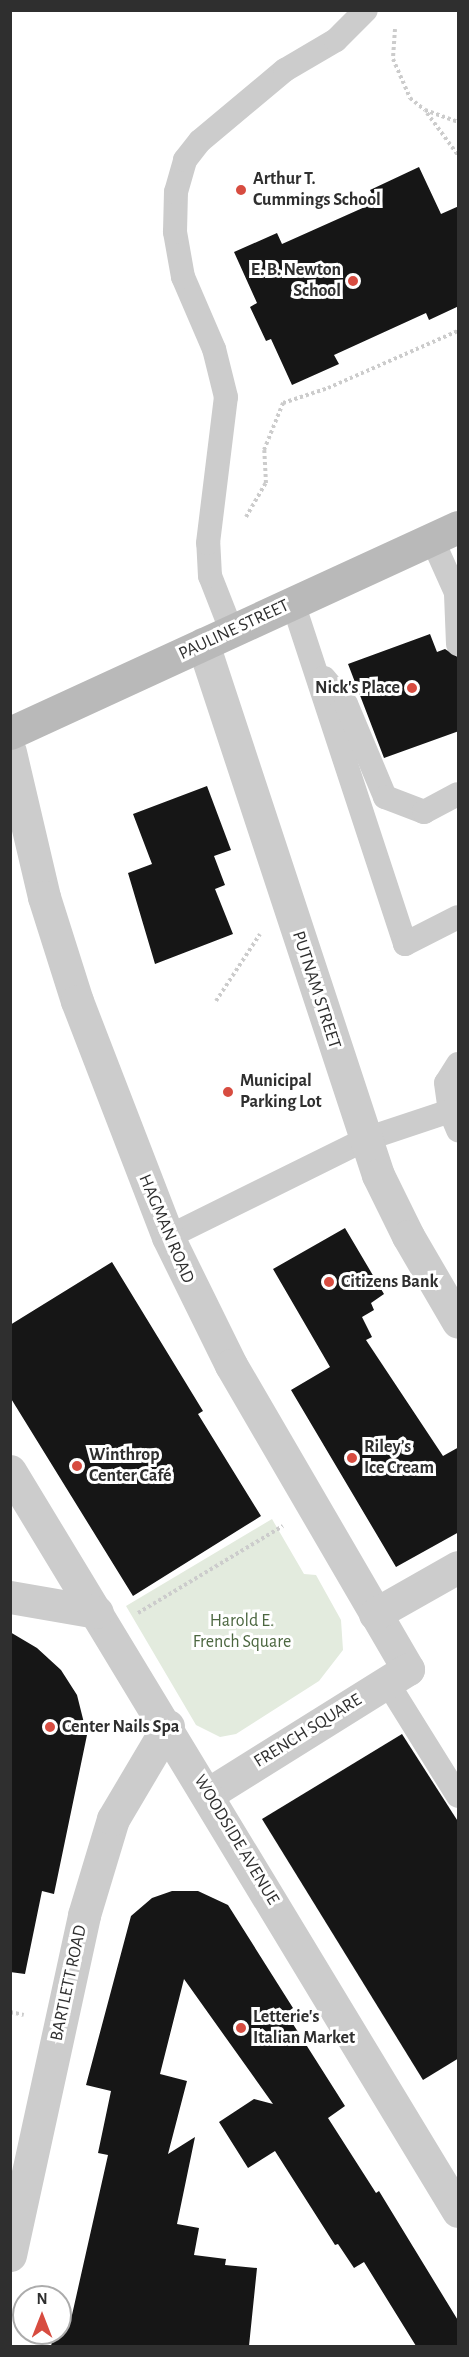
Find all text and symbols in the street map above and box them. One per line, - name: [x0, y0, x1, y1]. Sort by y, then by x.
- place label: Arthur T. Cummings School: [253, 169, 381, 212]
- marker: Arthur T. Cummings School: [234, 183, 248, 197]
- place label: E. B. Newton School: [251, 260, 341, 302]
- marker: E. B. Newton School: [346, 274, 360, 288]
- street label: PAULINE STREET: [175, 595, 293, 665]
- place label: Nick's Place: [315, 677, 400, 699]
- marker: Nick's Place: [405, 681, 419, 695]
- street label: PUTNAM STREET: [287, 928, 345, 1052]
- place label: Municipal Parking Lot: [240, 1071, 322, 1114]
- marker: Municipal Parking Lot: [221, 1085, 235, 1099]
- street label: HAGMAN ROAD: [133, 1171, 199, 1287]
- place label: Citizens Bank: [341, 1271, 438, 1293]
- marker: Citizens Bank: [322, 1275, 336, 1289]
- place label: Riley’s Ice Cream: [364, 1437, 434, 1480]
- place label: Winthrop Center Café: [89, 1445, 171, 1488]
- marker: Riley’s Ice Cream: [345, 1451, 359, 1465]
- marker: Winthrop Center Café: [70, 1459, 84, 1473]
- park label: Harold E. French Square: [193, 1611, 291, 1654]
- street label: FRENCH SQUARE: [250, 1689, 366, 1773]
- place label: Center Nails Spa: [62, 1716, 179, 1738]
- marker: Center Nails Spa: [43, 1720, 57, 1734]
- street label: WOODSIDE AVENUE: [189, 1771, 283, 1909]
- street label: BARTLETT ROAD: [46, 1923, 92, 2043]
- place label: Letterie's Italian Market: [253, 2007, 355, 2050]
- marker: Letterie's Italian Market: [234, 2021, 248, 2035]
- north arrow: [12, 2285, 72, 2345]
- text: N: [36, 2291, 48, 2307]

